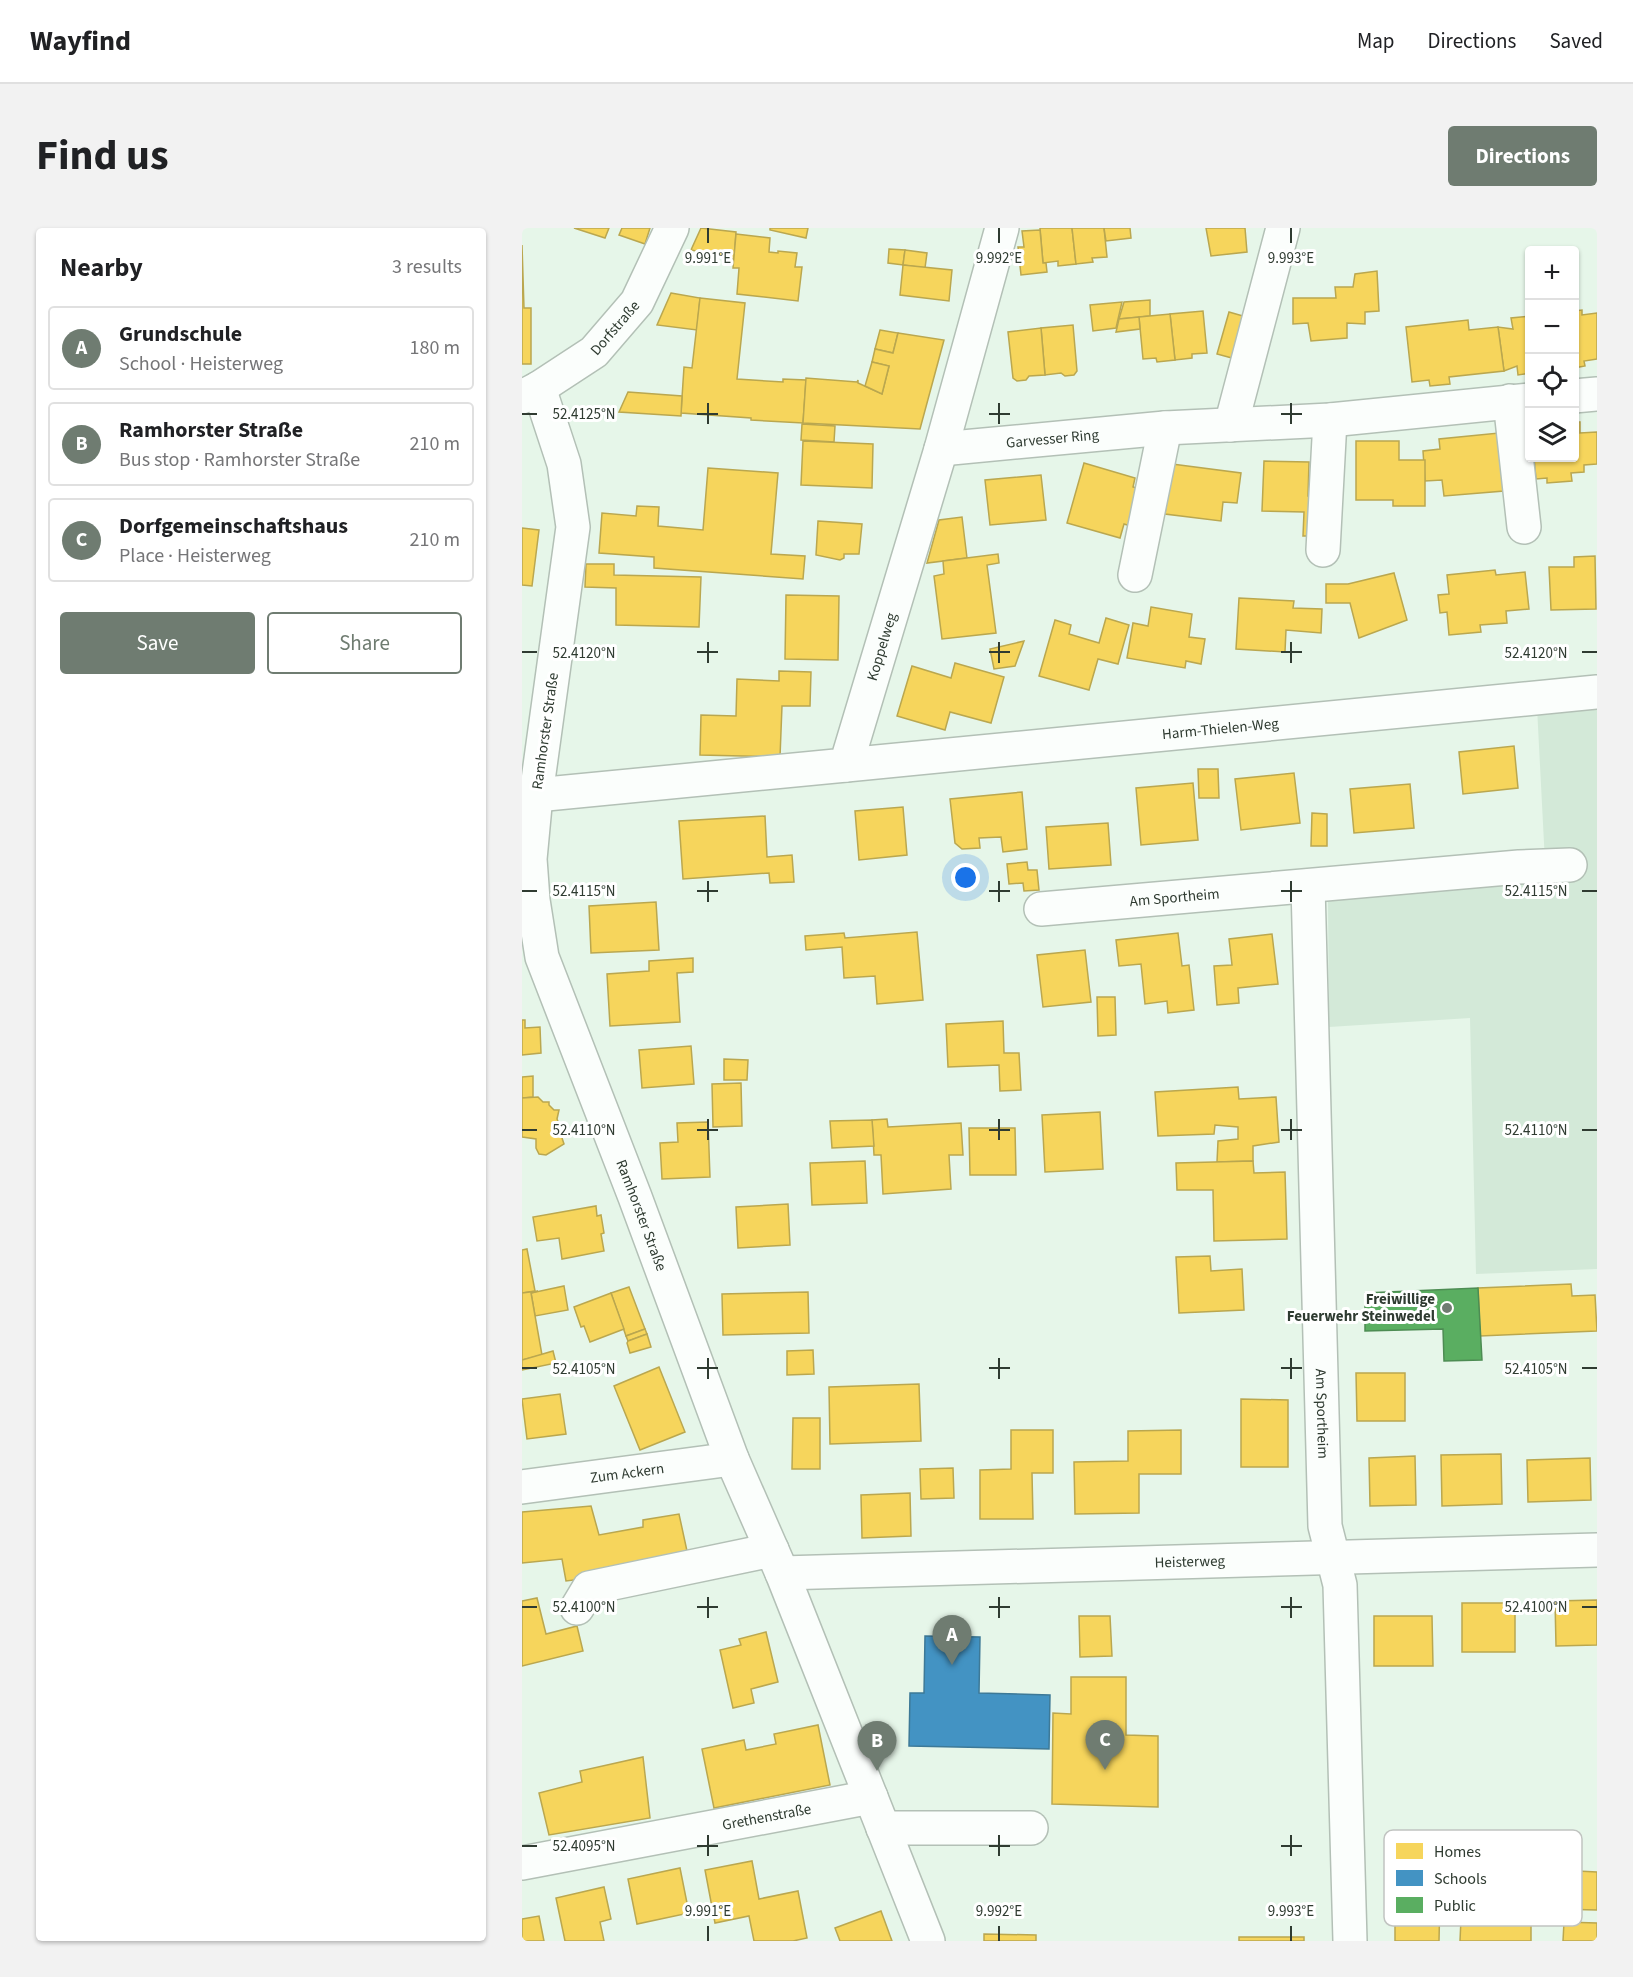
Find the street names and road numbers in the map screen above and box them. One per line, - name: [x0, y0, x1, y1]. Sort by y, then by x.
- street label: Dorfstraße: [586, 296, 645, 360]
- street label: Garvesser Ring: [1005, 424, 1100, 454]
- street label: Koppelweg: [862, 610, 902, 683]
- street label: Ramhorster Straße: [527, 671, 564, 791]
- street label: Harm-Thielen-Weg: [1161, 713, 1280, 745]
- street label: Am Sportheim: [1129, 883, 1220, 912]
- street label: Ramhorster Straße: [610, 1157, 672, 1274]
- street label: Am Sportheim: [1310, 1368, 1333, 1459]
- street label: Zum Ackern: [589, 1458, 665, 1489]
- street label: Heisterweg: [1154, 1550, 1226, 1573]
- street label: Grethenstraße: [721, 1799, 813, 1836]

